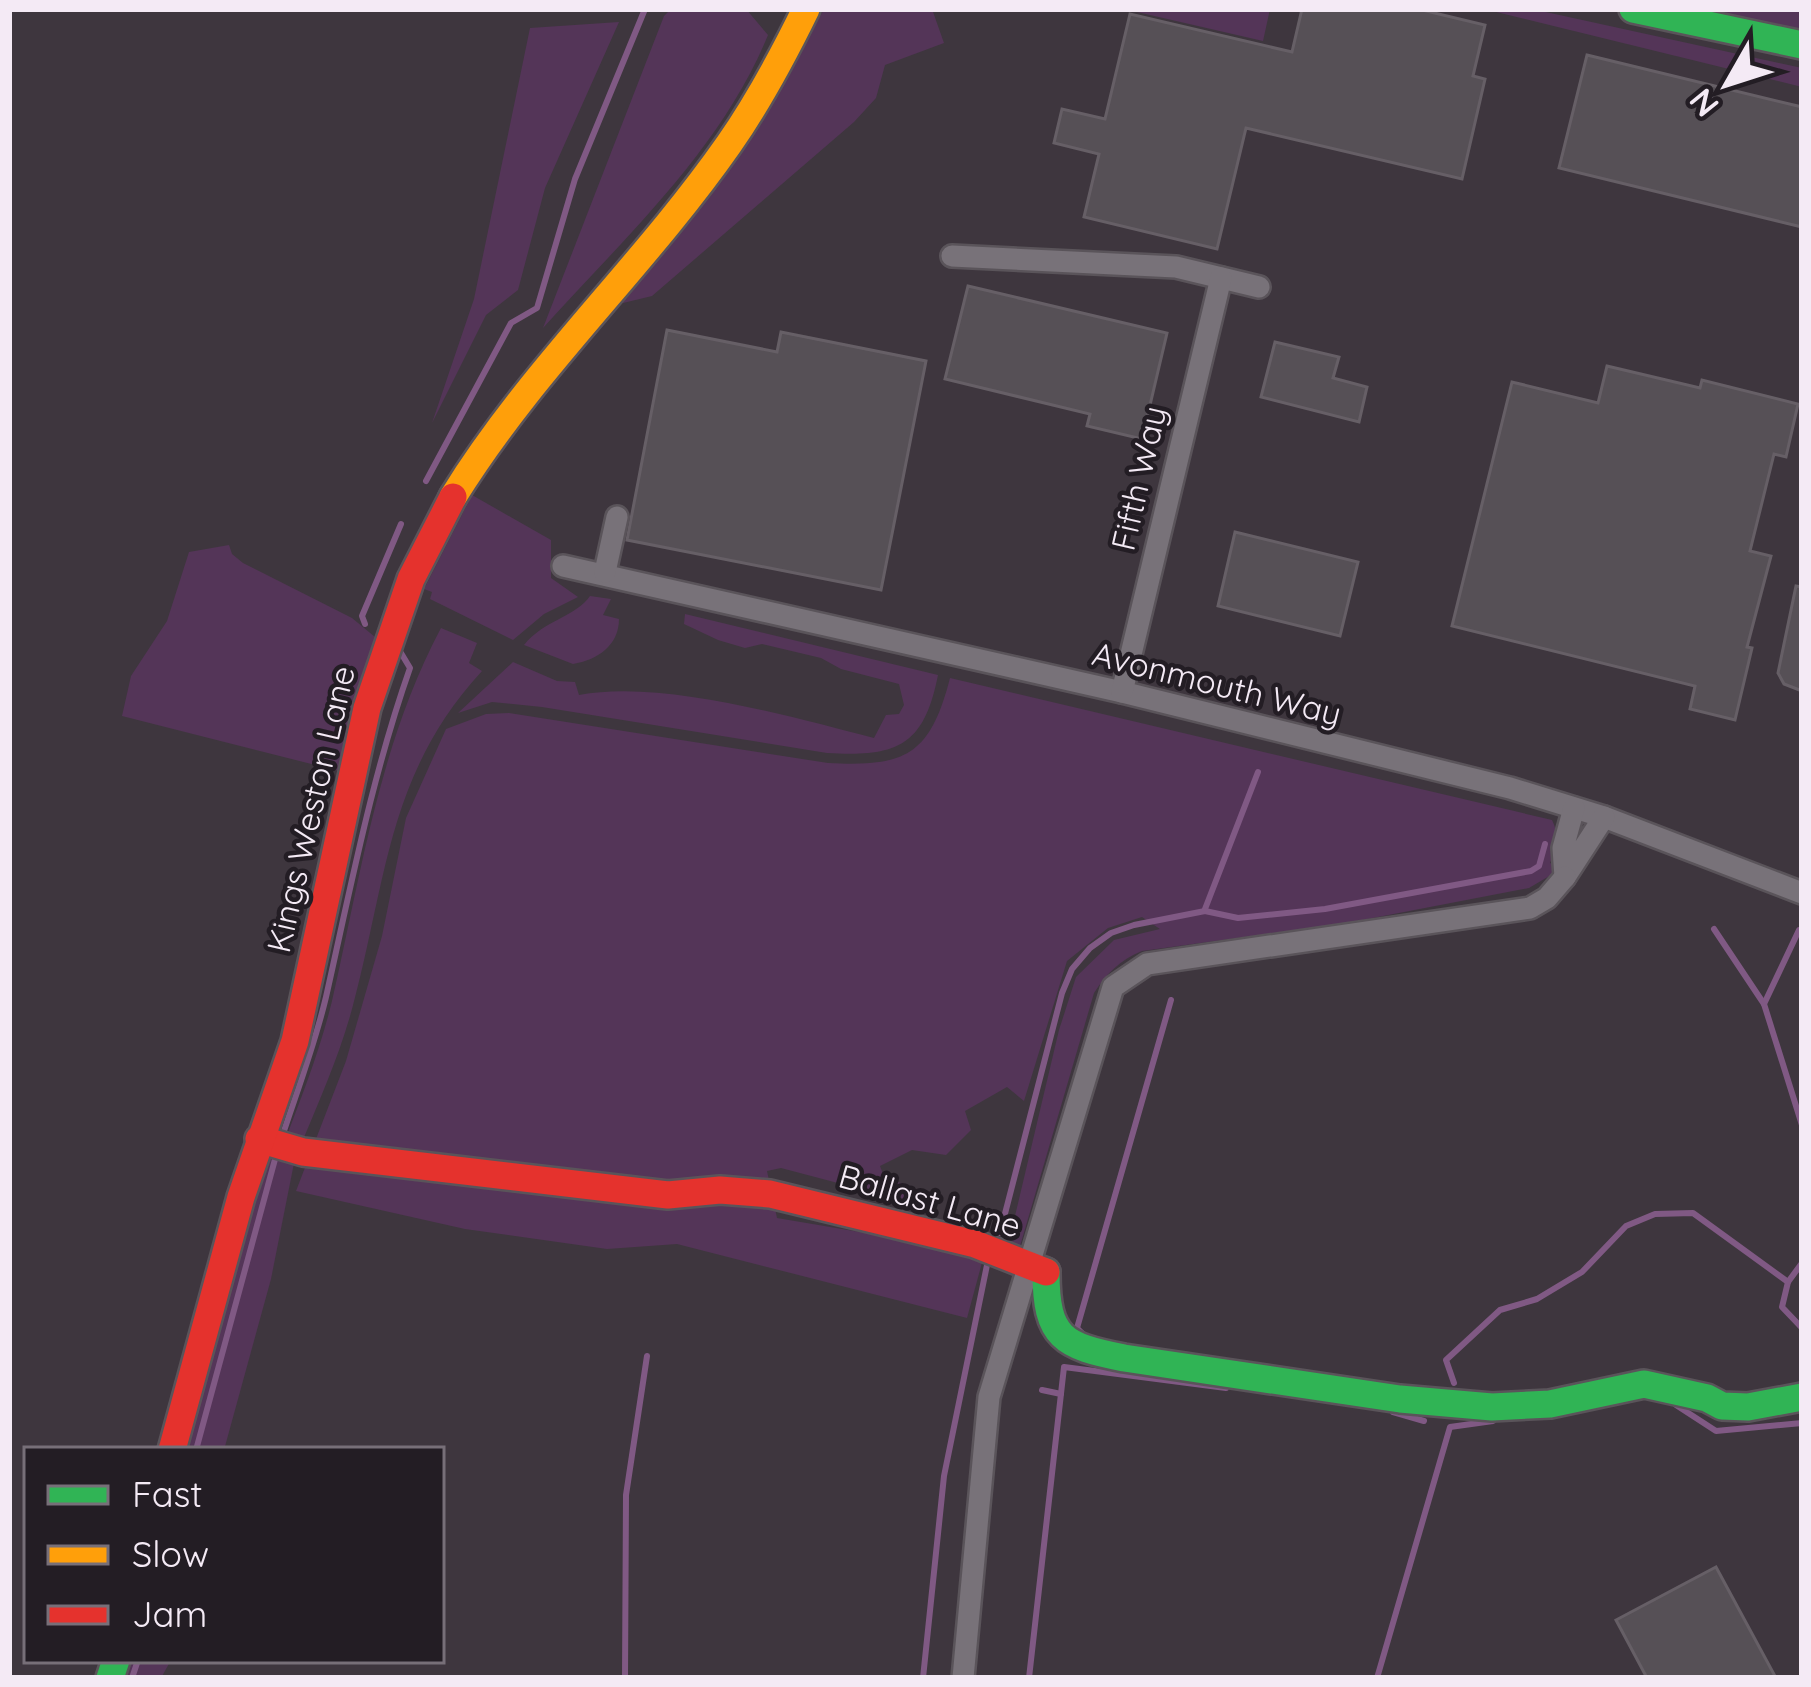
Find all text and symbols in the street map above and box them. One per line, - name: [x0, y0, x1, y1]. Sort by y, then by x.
- north arrow: [1667, 24, 1787, 144]
- text: N: [1680, 81, 1727, 126]
- street label: Fifth Way: [1101, 402, 1175, 554]
- street label: Avonmouth Way: [1088, 632, 1346, 734]
- street label: Kings Weston Lane: [257, 662, 363, 956]
- street label: Ballast Lane: [834, 1154, 1026, 1246]
- legend: [24, 1447, 444, 1663]
- text: Fast: [132, 1471, 203, 1516]
- text: Slow: [132, 1531, 209, 1576]
- text: Jam: [132, 1591, 207, 1636]

